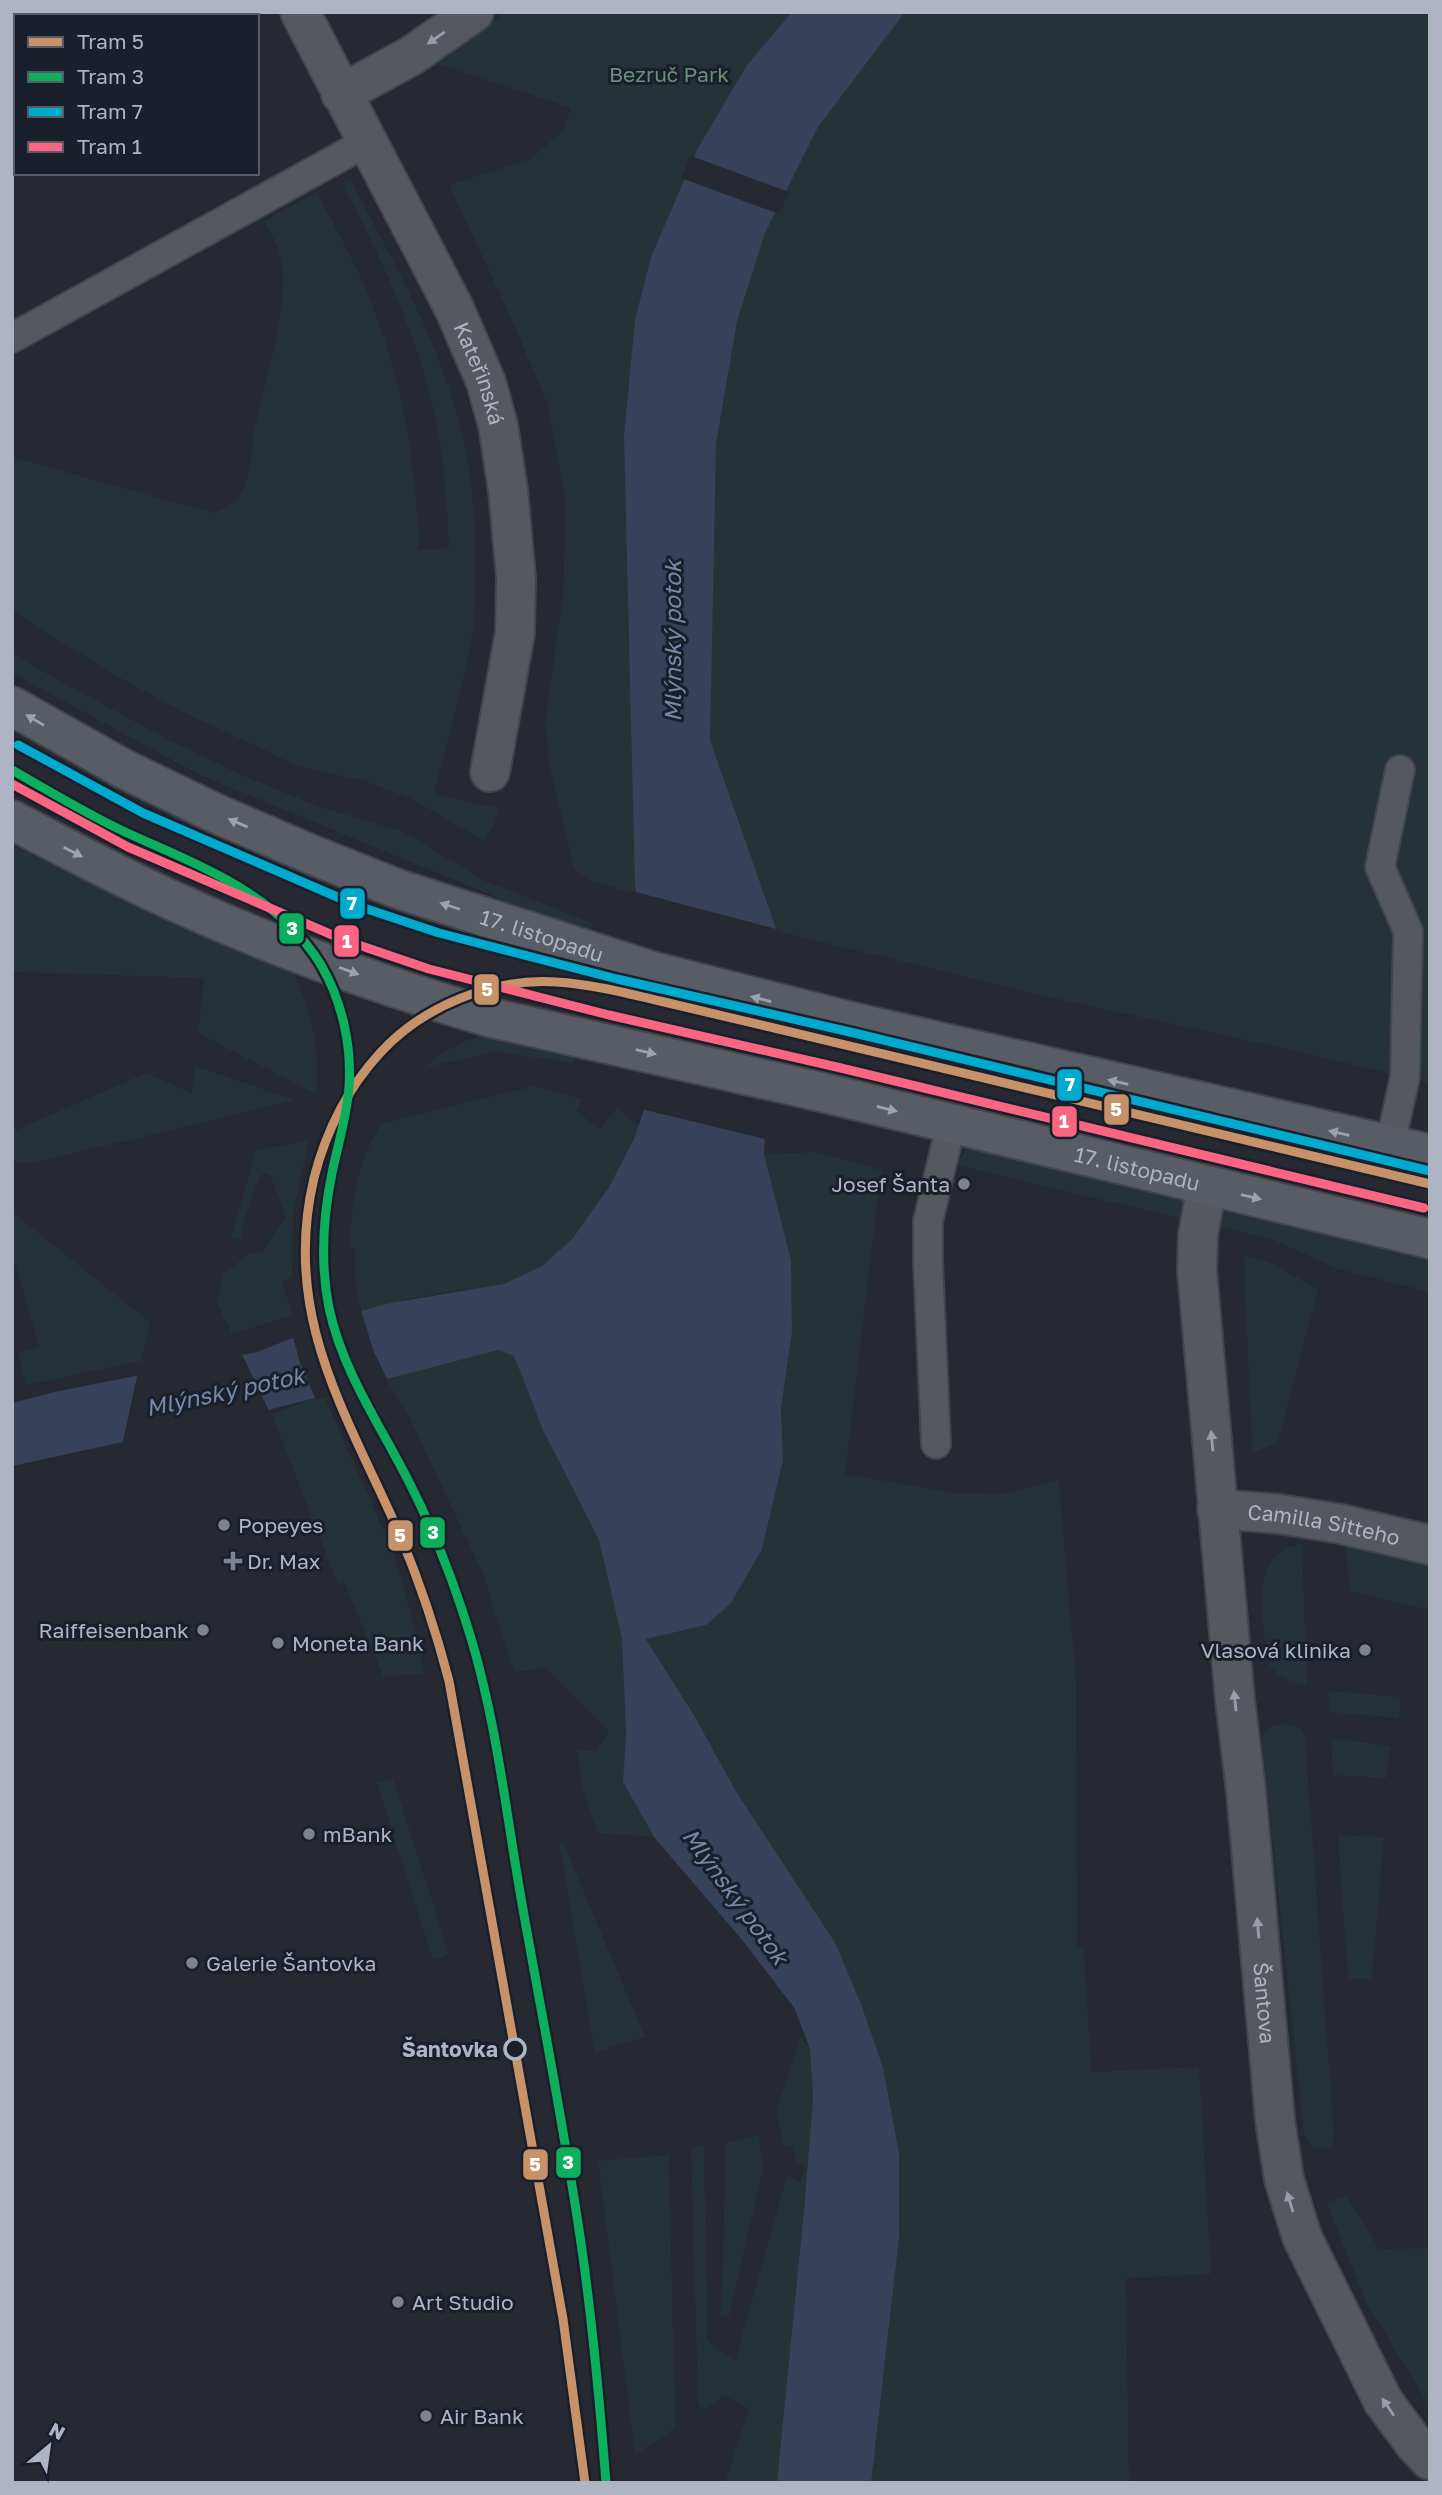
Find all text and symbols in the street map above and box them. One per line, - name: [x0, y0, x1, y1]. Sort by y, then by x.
- legend: [14, 14, 259, 175]
- text: Tram 5: [77, 28, 144, 54]
- one-way arrow: [427, 31, 446, 44]
- park label: Bezruč Park: [609, 61, 729, 87]
- text: Tram 3: [77, 63, 144, 89]
- text: Tram 7: [77, 98, 143, 124]
- text: Tram 1: [77, 133, 142, 159]
- street label: Kateřinská: [449, 318, 510, 428]
- water label: Mlýnský potok: [658, 558, 686, 722]
- one-way arrow: [26, 714, 45, 726]
- one-way arrow: [227, 817, 248, 828]
- one-way arrow: [63, 846, 83, 857]
- line badge: 7: [339, 887, 366, 920]
- text: 7: [347, 891, 357, 914]
- one-way arrow: [439, 900, 460, 911]
- street label: 17. listopadu: [477, 903, 607, 967]
- line badge: 3: [278, 912, 305, 945]
- text: 3: [286, 916, 298, 939]
- line badge: 1: [333, 924, 360, 958]
- text: 1: [342, 929, 352, 952]
- one-way arrow: [338, 966, 359, 977]
- line badge: 5: [473, 973, 500, 1006]
- text: 5: [481, 977, 493, 1000]
- one-way arrow: [750, 993, 772, 1004]
- one-way arrow: [635, 1047, 657, 1058]
- line badge: 7: [1056, 1068, 1083, 1102]
- text: 7: [1065, 1072, 1075, 1095]
- one-way arrow: [1107, 1076, 1129, 1087]
- line badge: 5: [1103, 1093, 1130, 1126]
- text: 5: [1110, 1097, 1122, 1120]
- one-way arrow: [876, 1104, 898, 1115]
- line badge: 1: [1051, 1105, 1078, 1138]
- text: 1: [1059, 1109, 1069, 1132]
- one-way arrow: [1328, 1127, 1350, 1138]
- street label: 17. listopadu: [1072, 1141, 1203, 1196]
- place label: Josef Šanta: [831, 1171, 950, 1197]
- marker: Josef Šanta: [956, 1176, 972, 1192]
- one-way arrow: [1240, 1191, 1262, 1202]
- water label: Mlýnský potok: [143, 1360, 309, 1422]
- one-way arrow: [1206, 1430, 1217, 1452]
- street label: Camilla Sitteho: [1247, 1499, 1403, 1550]
- place label: Popeyes: [238, 1512, 323, 1538]
- line badge: 3: [419, 1516, 446, 1549]
- marker: Popeyes: [216, 1517, 232, 1533]
- line badge: 5: [387, 1519, 414, 1552]
- text: 3: [427, 1520, 439, 1543]
- text: 5: [394, 1523, 406, 1546]
- place label: Dr. Max: [247, 1548, 321, 1574]
- marker: Dr. Max: [225, 1553, 241, 1569]
- place label: Raiffeisenbank: [39, 1617, 189, 1643]
- marker: Raiffeisenbank: [195, 1622, 211, 1638]
- place label: Moneta Bank: [292, 1630, 424, 1656]
- marker: Moneta Bank: [270, 1635, 286, 1651]
- place label: Vlasová klinika: [1201, 1637, 1351, 1663]
- marker: Vlasová klinika: [1357, 1642, 1373, 1658]
- one-way arrow: [1229, 1690, 1240, 1712]
- place label: mBank: [323, 1821, 392, 1847]
- water label: Mlýnský potok: [677, 1822, 796, 1971]
- marker: mBank: [301, 1826, 317, 1842]
- one-way arrow: [1252, 1916, 1263, 1938]
- place label: Galerie Šantovka: [206, 1950, 376, 1976]
- marker: Galerie Šantovka: [184, 1955, 200, 1971]
- street label: Šantova: [1248, 1961, 1281, 2045]
- place label: Šantovka: [402, 2036, 498, 2062]
- marker: Šantovka: [504, 2038, 526, 2060]
- line badge: 3: [555, 2146, 582, 2179]
- line badge: 5: [522, 2148, 549, 2181]
- text: 3: [562, 2150, 574, 2173]
- text: 5: [529, 2152, 541, 2175]
- one-way arrow: [1285, 2191, 1295, 2212]
- place label: Art Studio: [412, 2289, 514, 2315]
- marker: Art Studio: [390, 2294, 406, 2310]
- one-way arrow: [1381, 2398, 1395, 2416]
- place label: Air Bank: [440, 2403, 524, 2429]
- marker: Air Bank: [418, 2408, 434, 2424]
- north arrow: [14, 2411, 84, 2481]
- text: N: [46, 2417, 69, 2444]

